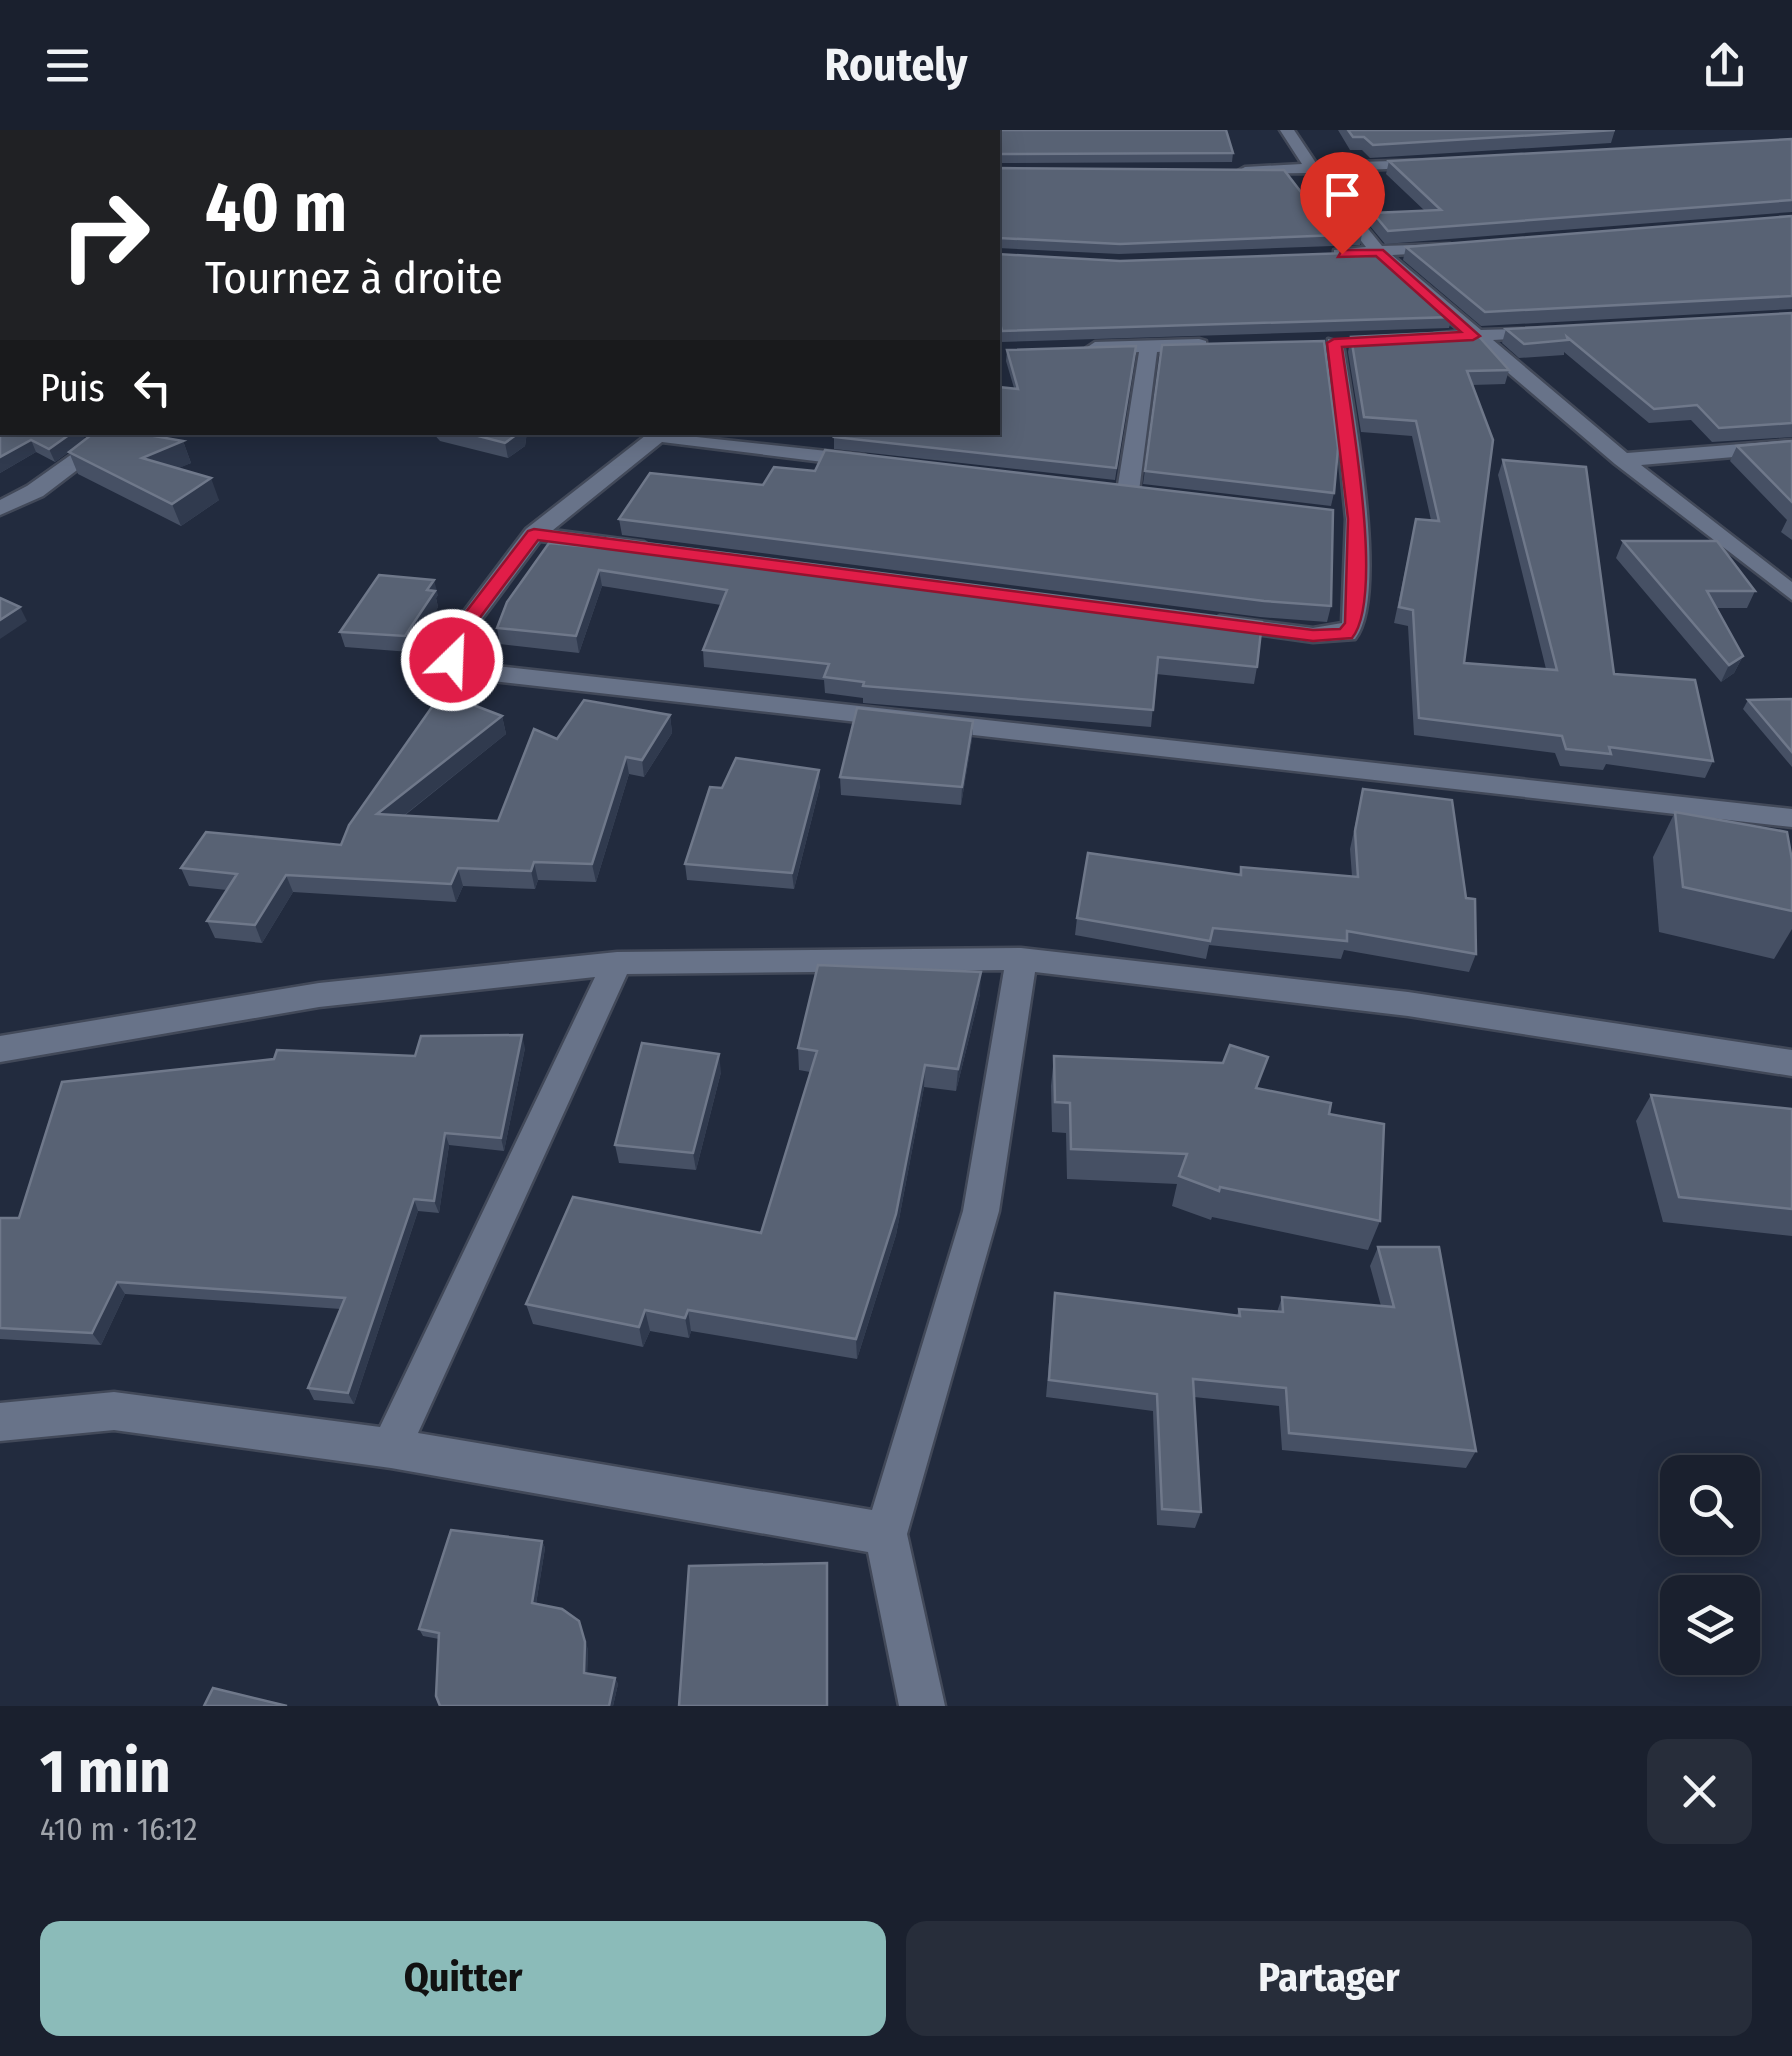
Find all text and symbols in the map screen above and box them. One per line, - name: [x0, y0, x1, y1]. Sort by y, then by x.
- icon: menu: [40, 38, 95, 93]
- text: Routely: [824, 38, 968, 92]
- icon: share: [1697, 38, 1752, 93]
- pin: [1300, 152, 1385, 255]
- text: 40 m: [205, 166, 347, 250]
- icon: arrive: [1315, 167, 1370, 222]
- icon: right: [40, 170, 170, 300]
- text: Tournez à droite: [205, 251, 503, 305]
- icon: left: [125, 360, 180, 415]
- text: Puis: [40, 365, 105, 411]
- position arrow: [400, 608, 504, 712]
- map controls: [1660, 1455, 1760, 1675]
- button: search: [1660, 1455, 1760, 1555]
- button: layers: [1660, 1575, 1760, 1675]
- text: 1 min: [40, 1736, 171, 1808]
- button: close: [1647, 1739, 1752, 1844]
- text: 410 m · 16:12: [40, 1810, 197, 1848]
- button: Quitter: [40, 1921, 886, 2036]
- button: Partager: [906, 1921, 1752, 2036]

